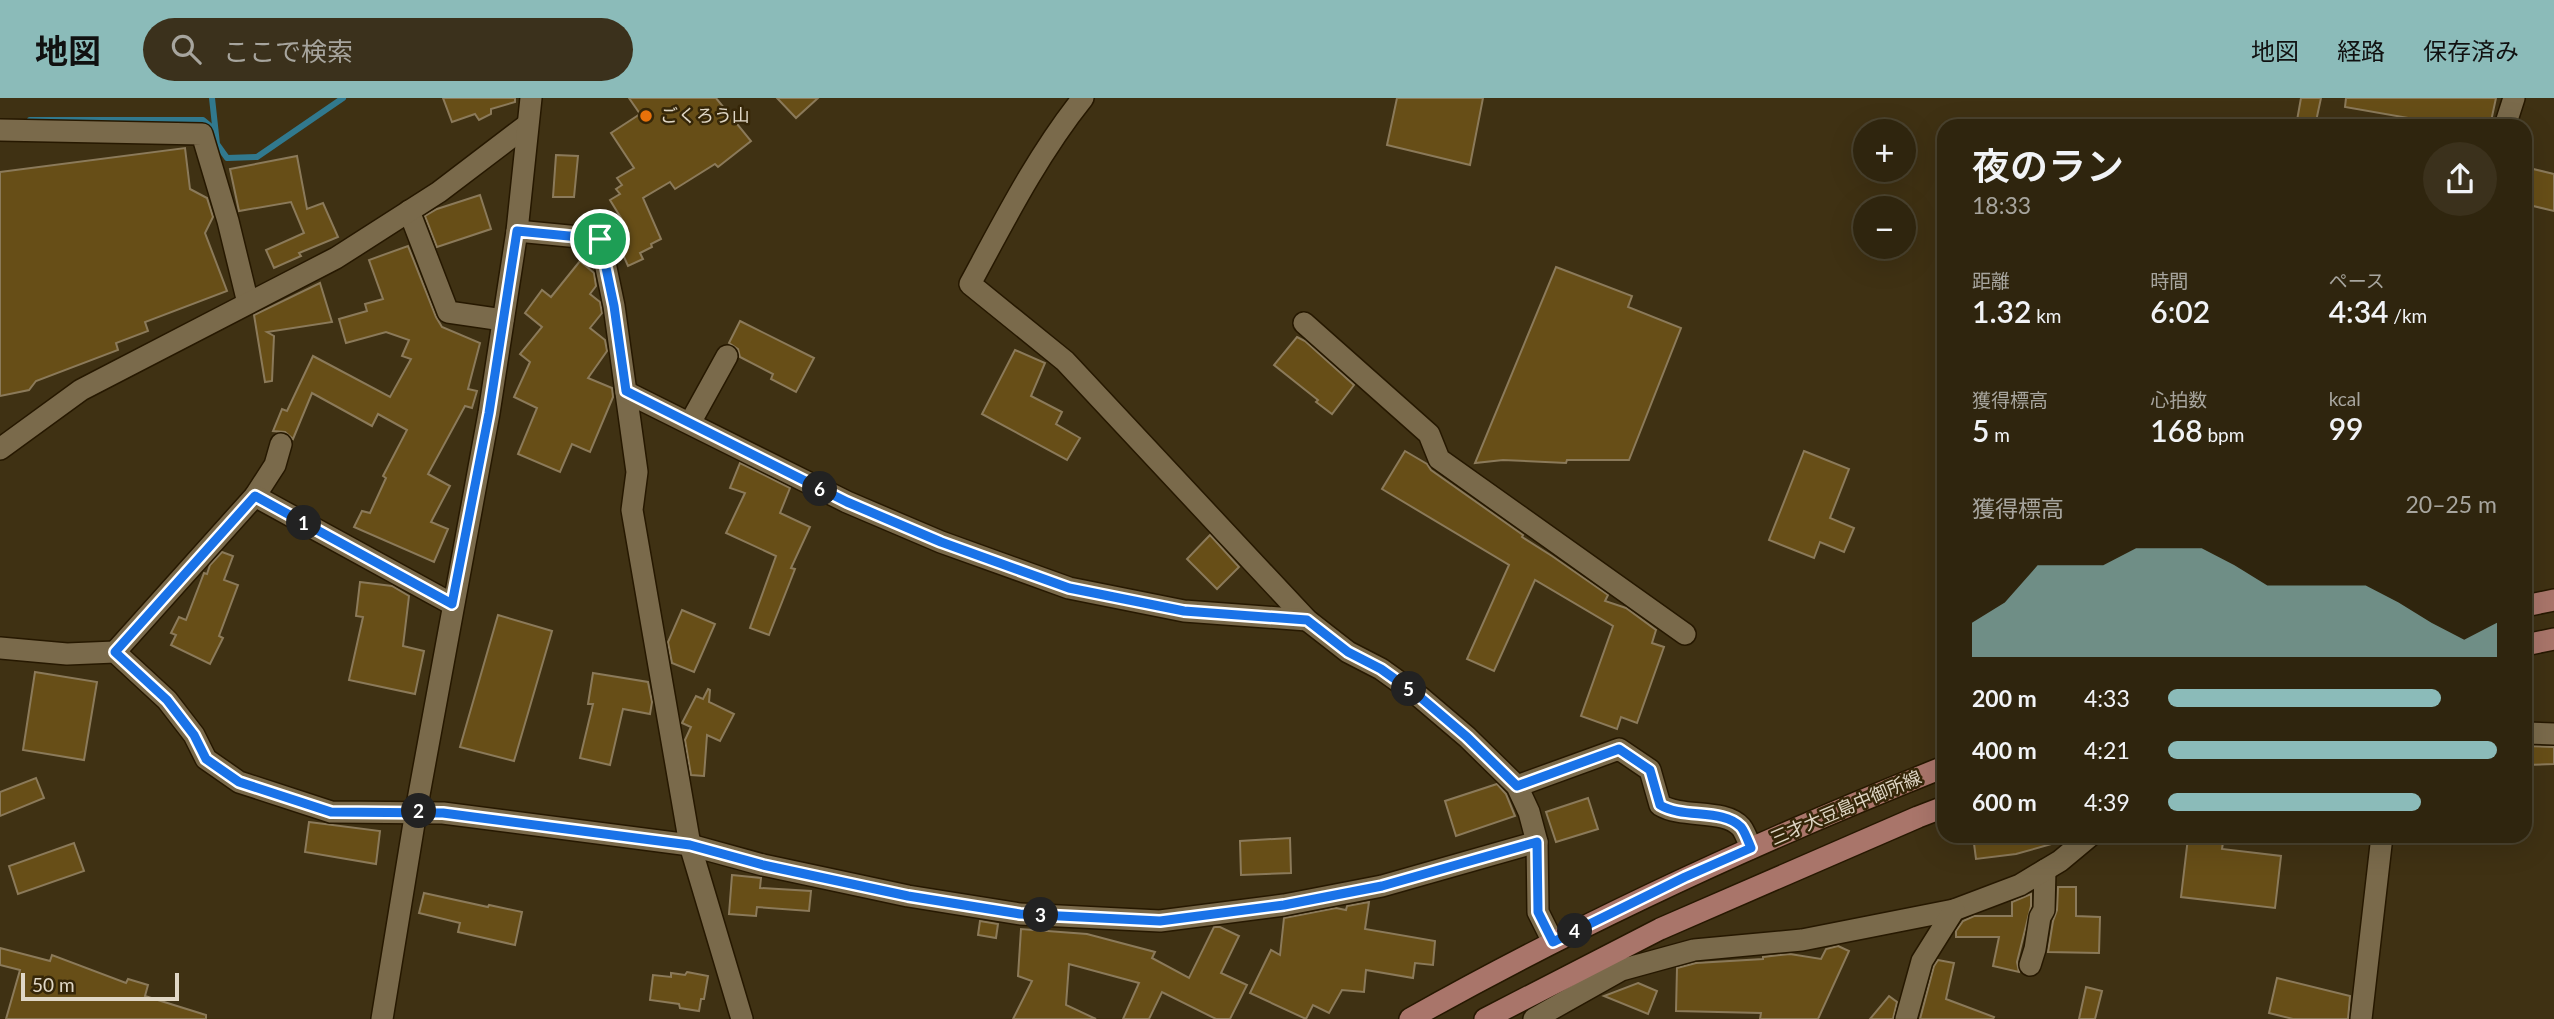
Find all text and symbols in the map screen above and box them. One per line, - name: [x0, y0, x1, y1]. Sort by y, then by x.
- search box: [143, 18, 633, 81]
- text: 地図: [35, 30, 101, 70]
- icon: search: [167, 30, 205, 68]
- text: ここで検索: [223, 35, 353, 67]
- text: 地図: [2251, 36, 2299, 65]
- text: 経路: [2337, 36, 2385, 65]
- text: 保存済み: [2423, 36, 2519, 65]
- place label: ごくろう山: [660, 104, 750, 126]
- marker: ごくろう山: [638, 108, 654, 124]
- map controls: [1853, 119, 1916, 259]
- button: +: [1853, 119, 1916, 182]
- text: 夜のラン: [1972, 142, 2124, 188]
- button: share: [2423, 142, 2497, 216]
- text: 18:33: [1972, 191, 2031, 219]
- button: −: [1853, 196, 1916, 259]
- pin: [570, 209, 630, 269]
- icon: arrive: [581, 220, 619, 258]
- text: 距離: [1972, 269, 2010, 292]
- text: 時間: [2150, 269, 2188, 292]
- text: ペース: [2329, 269, 2385, 292]
- text: 1.32: [1972, 293, 2031, 329]
- text: 6:02: [2150, 293, 2210, 329]
- text: 4:34: [2329, 293, 2388, 329]
- text: km: [2031, 304, 2061, 327]
- text: /km: [2388, 304, 2427, 327]
- text: kcal: [2329, 387, 2361, 410]
- text: 獲得標高: [1972, 388, 2048, 411]
- text: 心拍数: [2150, 388, 2207, 411]
- text: 99: [2329, 410, 2363, 446]
- text: 5: [1972, 412, 1989, 448]
- text: 168: [2150, 412, 2203, 448]
- text: m: [1989, 423, 2010, 446]
- text: bpm: [2203, 423, 2244, 446]
- pin: 6: [802, 472, 838, 506]
- text: 6: [814, 477, 825, 500]
- text: 20–25 m: [2405, 490, 2497, 518]
- text: 獲得標高: [1972, 494, 2064, 522]
- pin: 1: [286, 506, 322, 540]
- text: 1: [298, 511, 309, 534]
- pin: 5: [1392, 672, 1426, 706]
- text: 5: [1403, 677, 1414, 700]
- text: 200 m: [1972, 684, 2037, 712]
- text: 4:33: [2084, 684, 2130, 712]
- text: 400 m: [1972, 736, 2037, 764]
- text: 4:21: [2084, 736, 2130, 764]
- street label: 三才大豆島中御所線: [1767, 765, 1924, 849]
- text: 600 m: [1972, 788, 2037, 816]
- text: 4:39: [2084, 788, 2130, 816]
- pin: 2: [402, 794, 436, 828]
- text: 2: [413, 799, 424, 822]
- pin: 3: [1024, 898, 1058, 932]
- text: 3: [1035, 903, 1046, 926]
- pin: 4: [1558, 914, 1592, 948]
- text: 4: [1569, 919, 1580, 942]
- scale bar: [21, 970, 178, 1002]
- text: 50 m: [32, 973, 75, 996]

